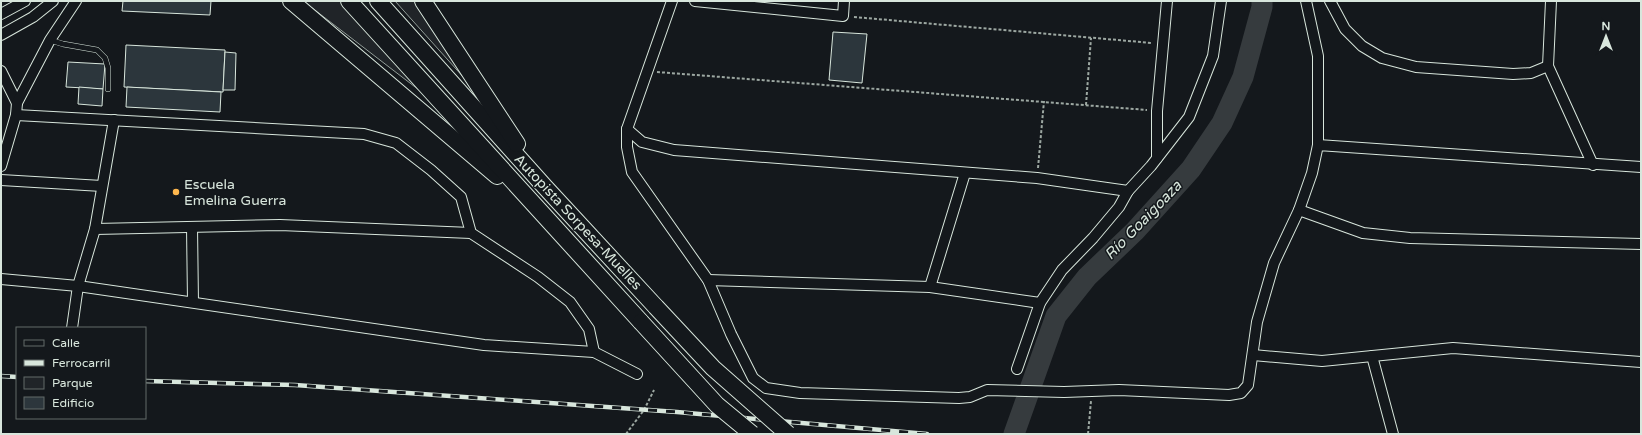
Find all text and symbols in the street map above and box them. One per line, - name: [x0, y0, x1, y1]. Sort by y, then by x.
- north arrow: [1586, 16, 1626, 56]
- text: N: [1602, 20, 1610, 33]
- street label: Autopista Sorpesa-Muelles: [511, 151, 646, 294]
- place label: Escuela Emelina Guerra: [184, 176, 286, 209]
- water label: Río Goaigoaza: [1101, 176, 1186, 263]
- marker: Escuela Emelina Guerra: [171, 187, 181, 197]
- legend: [16, 327, 146, 419]
- text: Calle: [52, 336, 80, 350]
- text: Ferrocarril: [52, 356, 110, 370]
- text: Parque: [52, 376, 93, 390]
- text: Edificio: [52, 396, 94, 410]

